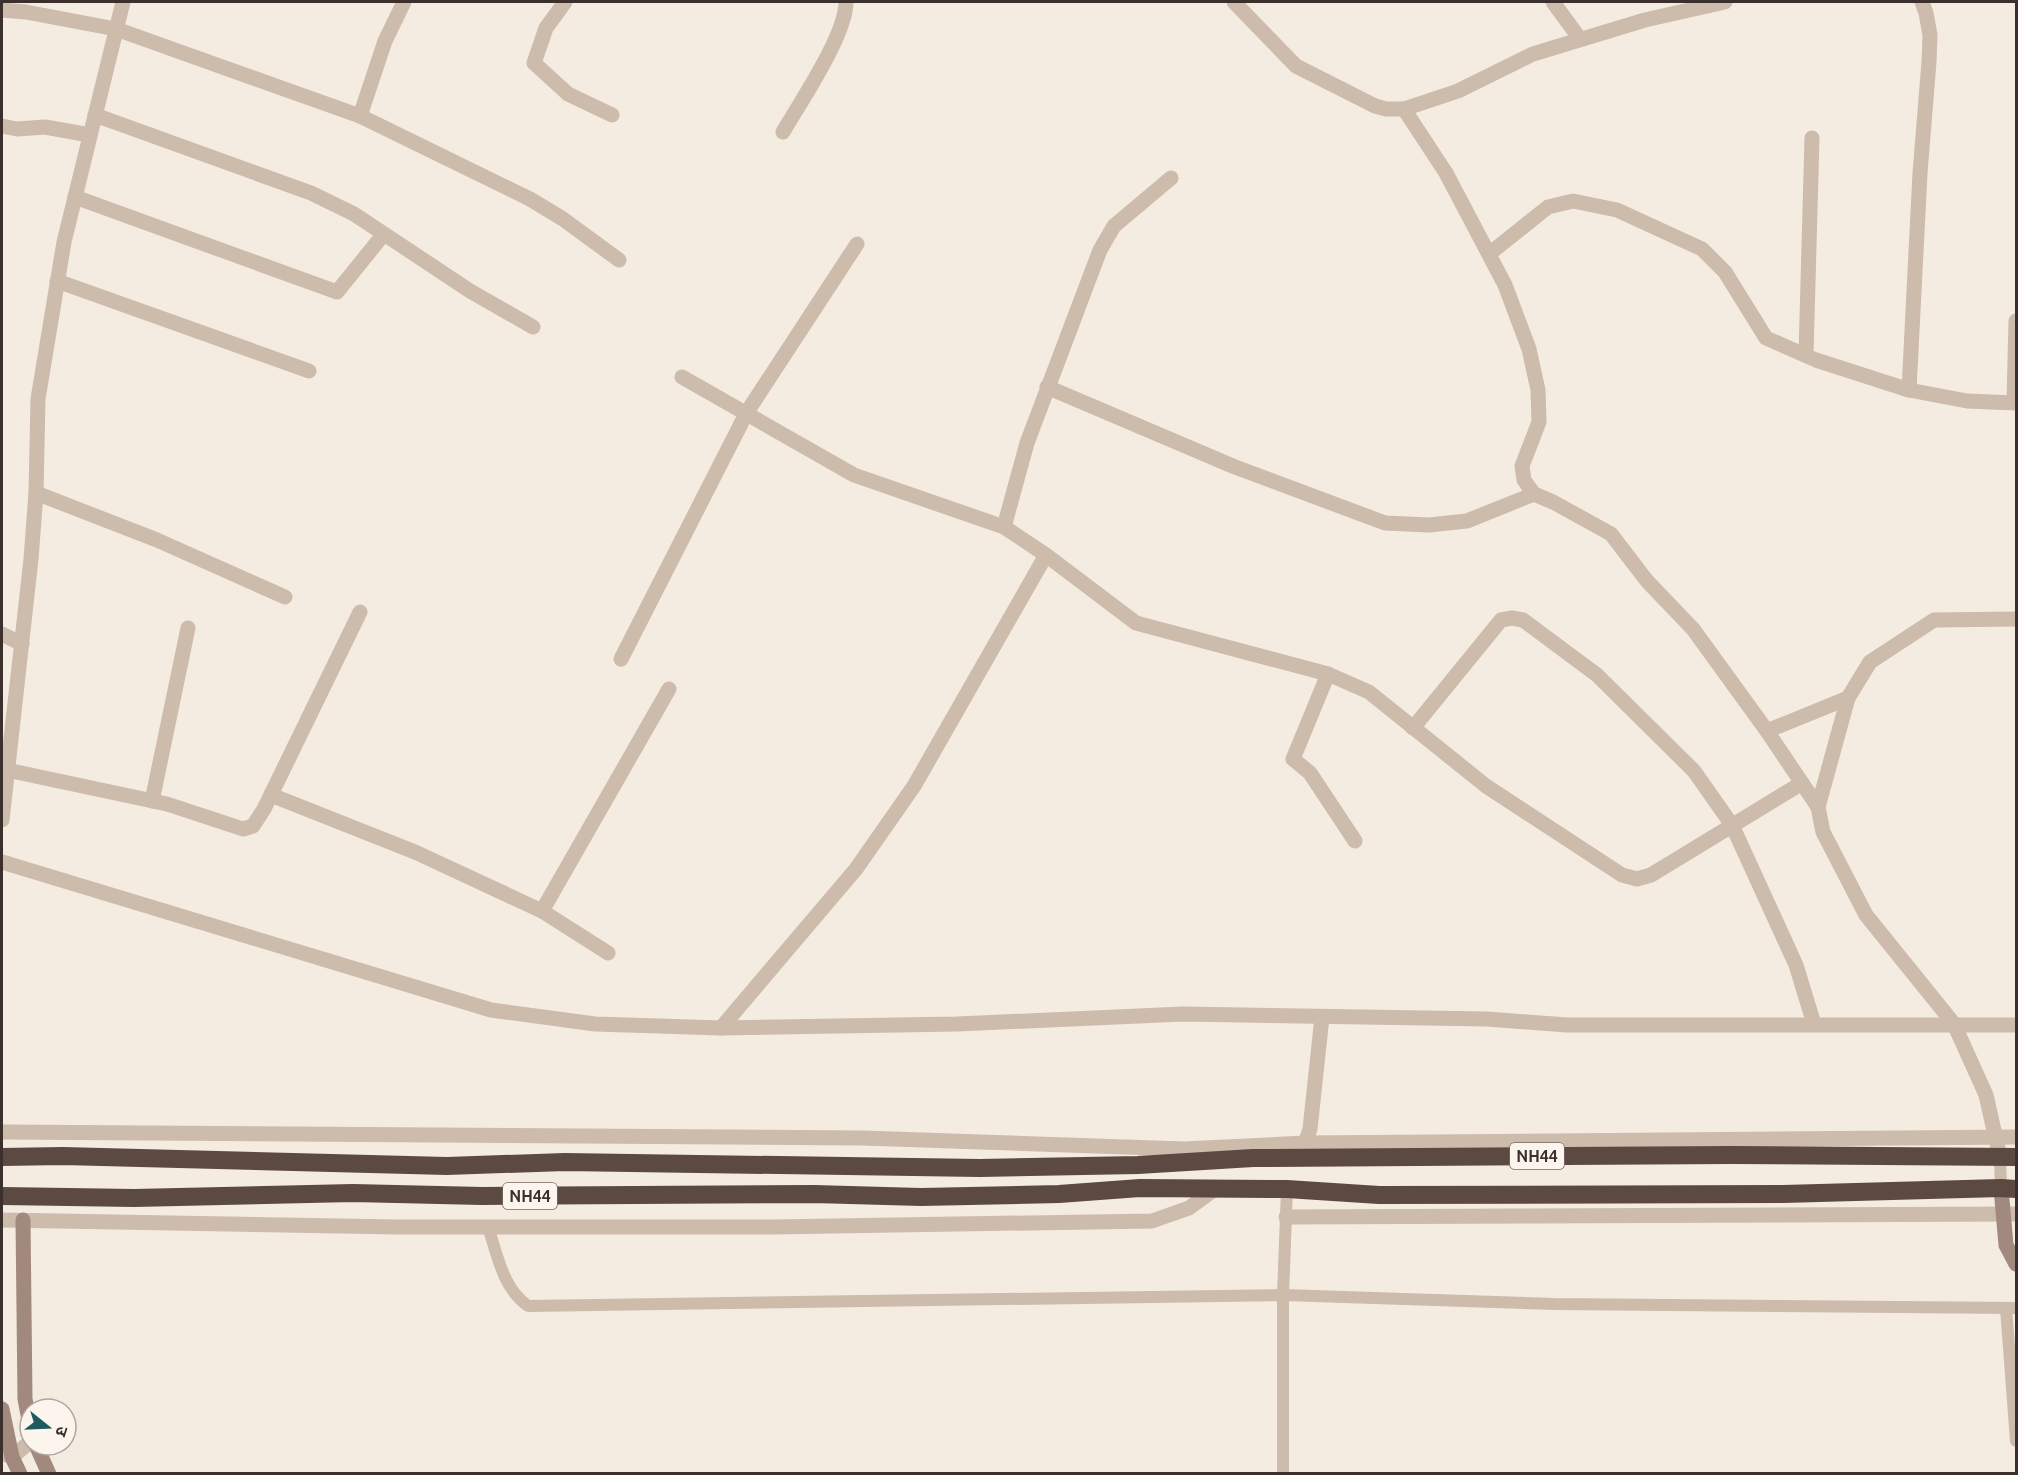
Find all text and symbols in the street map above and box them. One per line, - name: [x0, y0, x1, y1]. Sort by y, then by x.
- road number: NH44: [1510, 1143, 1564, 1169]
- road number: NH44: [503, 1183, 557, 1209]
- north arrow: [18, 1397, 78, 1457]
- text: उ: [52, 1424, 72, 1439]

